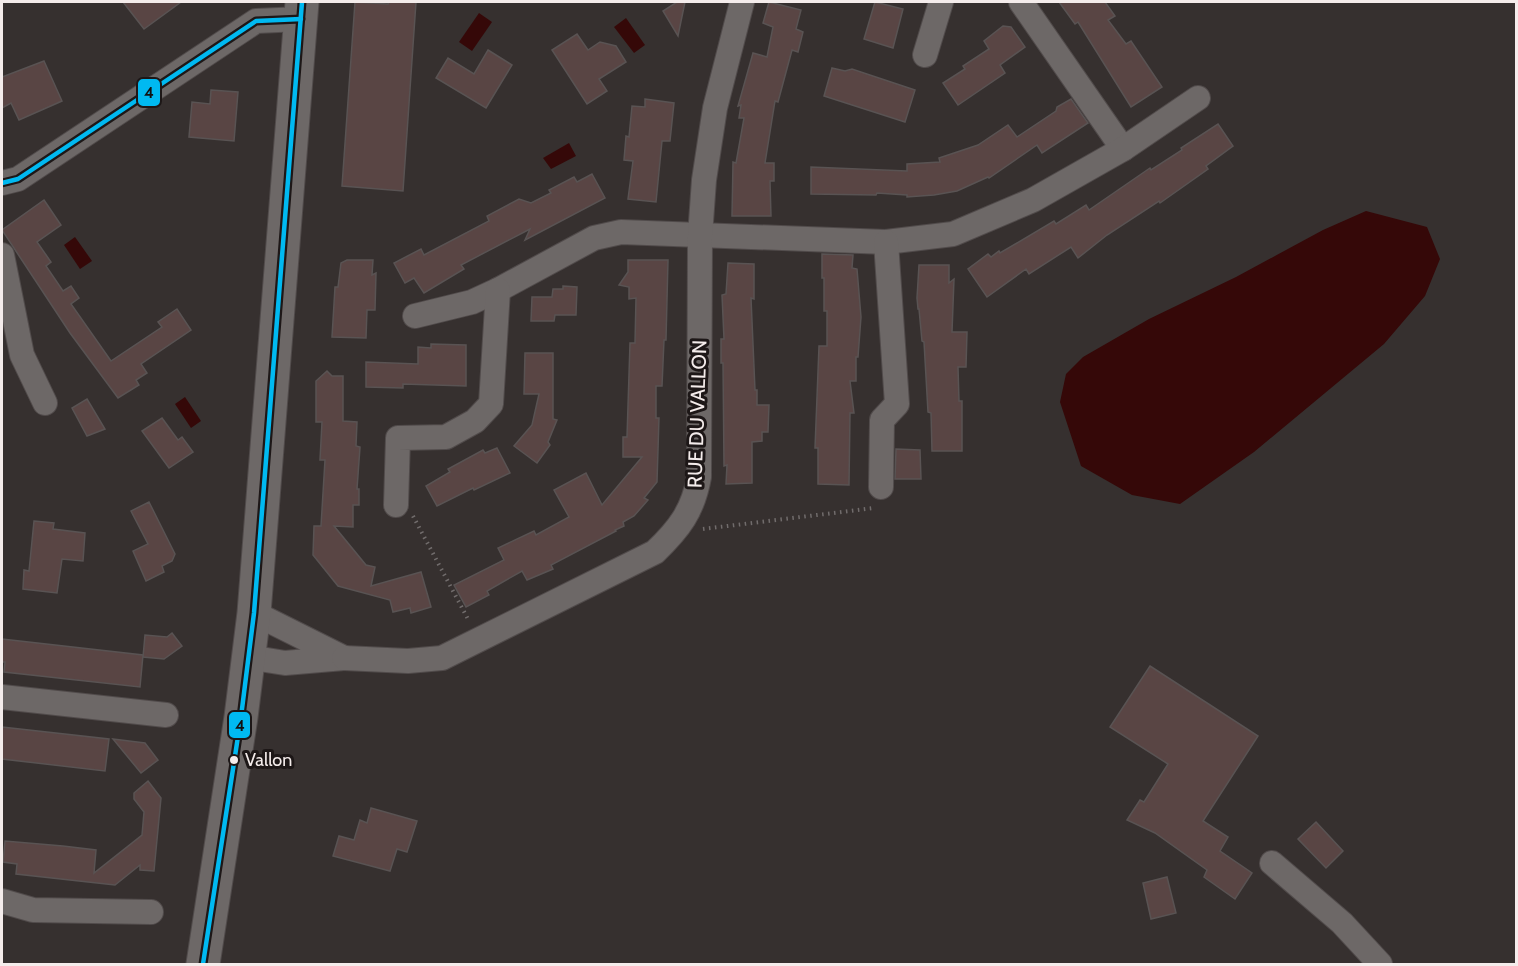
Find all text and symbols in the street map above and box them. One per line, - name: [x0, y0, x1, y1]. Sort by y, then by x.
- line badge: 4: [137, 78, 161, 107]
- text: 4: [144, 83, 154, 102]
- street label: RUE DU VALLON: [682, 340, 712, 488]
- line badge: 4: [228, 711, 251, 739]
- text: 4: [235, 716, 245, 735]
- place label: Vallon: [245, 749, 292, 771]
- marker: Vallon: [228, 754, 240, 766]

